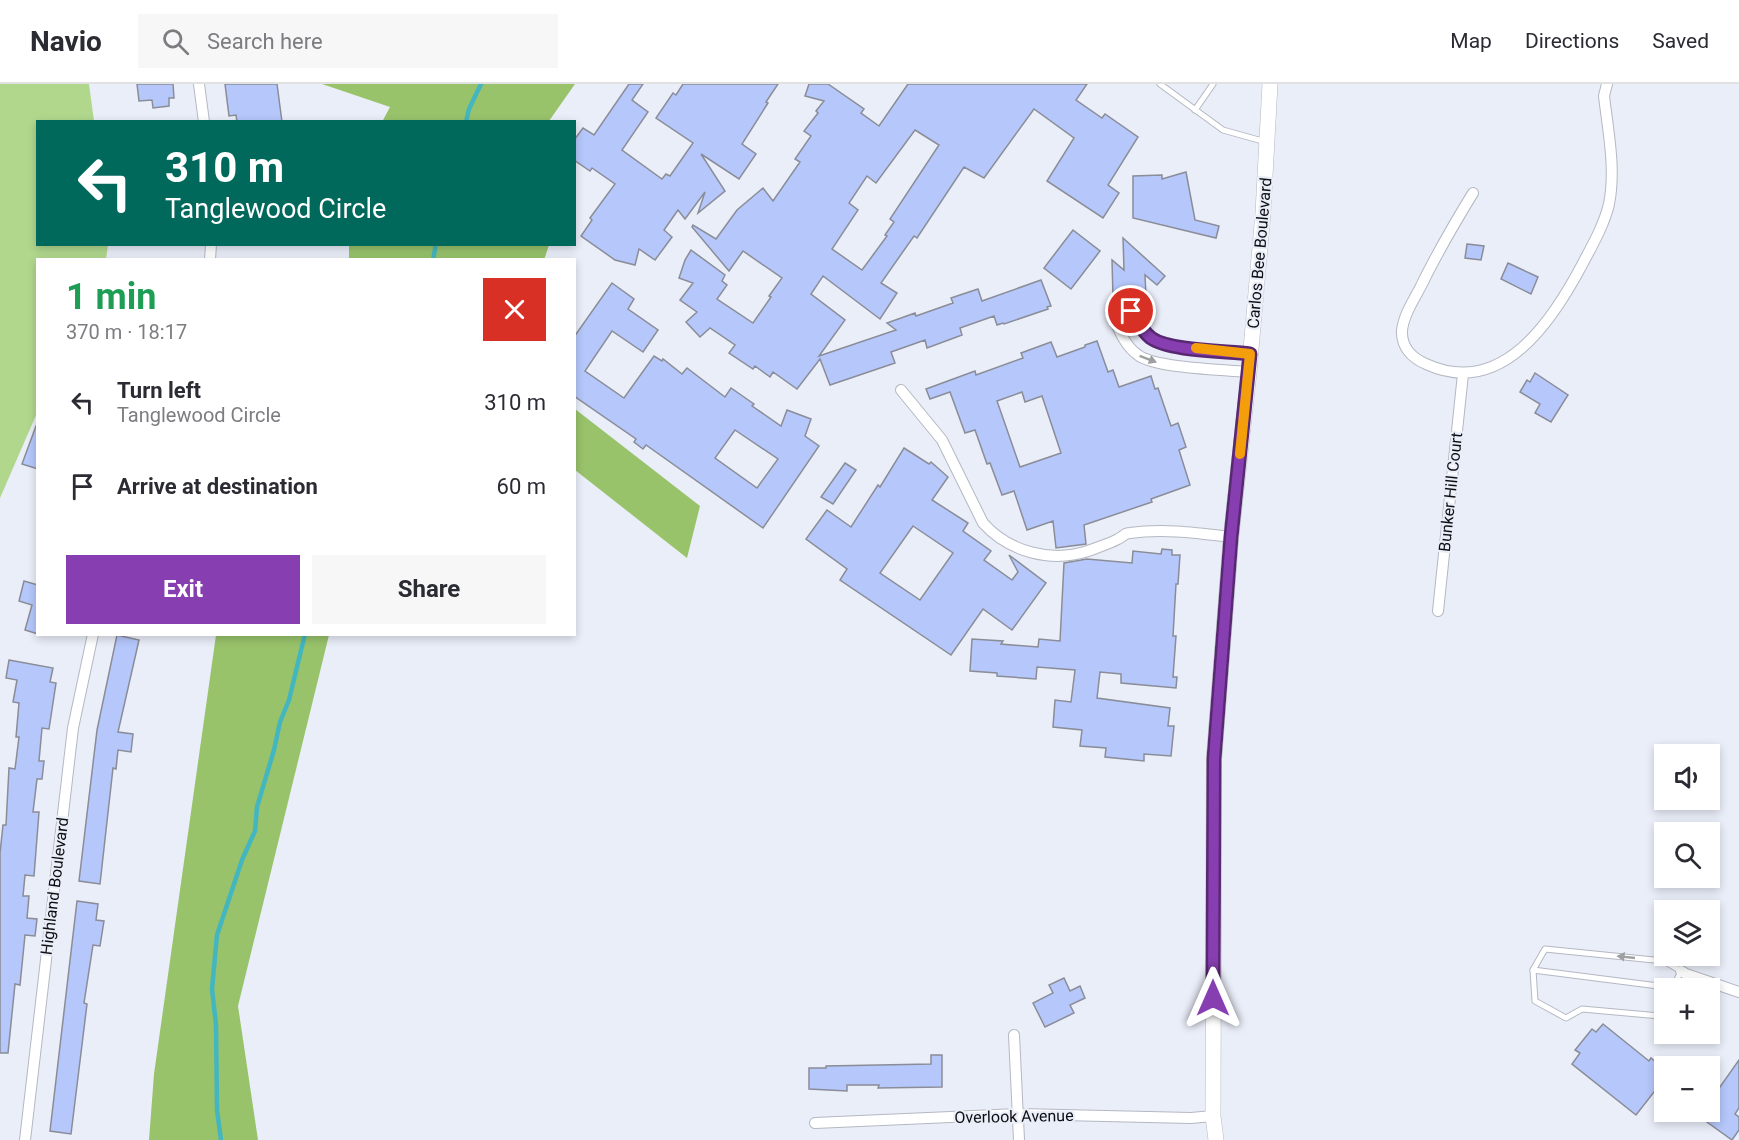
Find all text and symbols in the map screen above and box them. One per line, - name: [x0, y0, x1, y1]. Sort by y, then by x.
- search box: [138, 14, 558, 68]
- text: Navio: [30, 25, 102, 58]
- icon: search: [159, 25, 192, 58]
- text: Search here: [207, 29, 323, 54]
- text: Map: [1450, 29, 1492, 53]
- text: Directions: [1525, 29, 1619, 53]
- text: Saved: [1652, 29, 1709, 53]
- text: 310 m: [165, 143, 284, 192]
- icon: left: [66, 144, 144, 222]
- street label: Carlos Bee Boulevard: [1243, 177, 1276, 329]
- text: Tanglewood Circle: [165, 193, 386, 225]
- text: 1 min: [66, 276, 157, 318]
- button: close: [483, 278, 546, 341]
- pin: [1105, 285, 1156, 336]
- icon: arrive: [1114, 294, 1147, 327]
- text: 370 m · 18:17: [66, 320, 187, 344]
- one-way arrow: [1139, 355, 1157, 365]
- text: Turn left: [117, 378, 201, 403]
- icon: left: [66, 386, 99, 419]
- text: 310 m: [484, 390, 546, 415]
- text: Tanglewood Circle: [117, 403, 281, 427]
- street label: Bunker Hill Court: [1435, 431, 1466, 553]
- icon: arrive: [66, 470, 99, 503]
- text: Arrive at destination: [117, 474, 318, 499]
- text: 60 m: [497, 474, 546, 499]
- button: Exit: [66, 555, 300, 624]
- button: Share: [312, 555, 546, 624]
- map controls: [1654, 744, 1720, 1122]
- button: sound: [1654, 744, 1720, 810]
- street label: Highland Boulevard: [37, 816, 72, 956]
- button: search: [1654, 822, 1720, 888]
- button: layers: [1654, 900, 1720, 966]
- one-way arrow: [1616, 952, 1635, 962]
- position arrow: [1181, 966, 1245, 1030]
- button: +: [1654, 978, 1720, 1044]
- button: −: [1654, 1056, 1720, 1122]
- street label: Overlook Avenue: [954, 1106, 1074, 1127]

